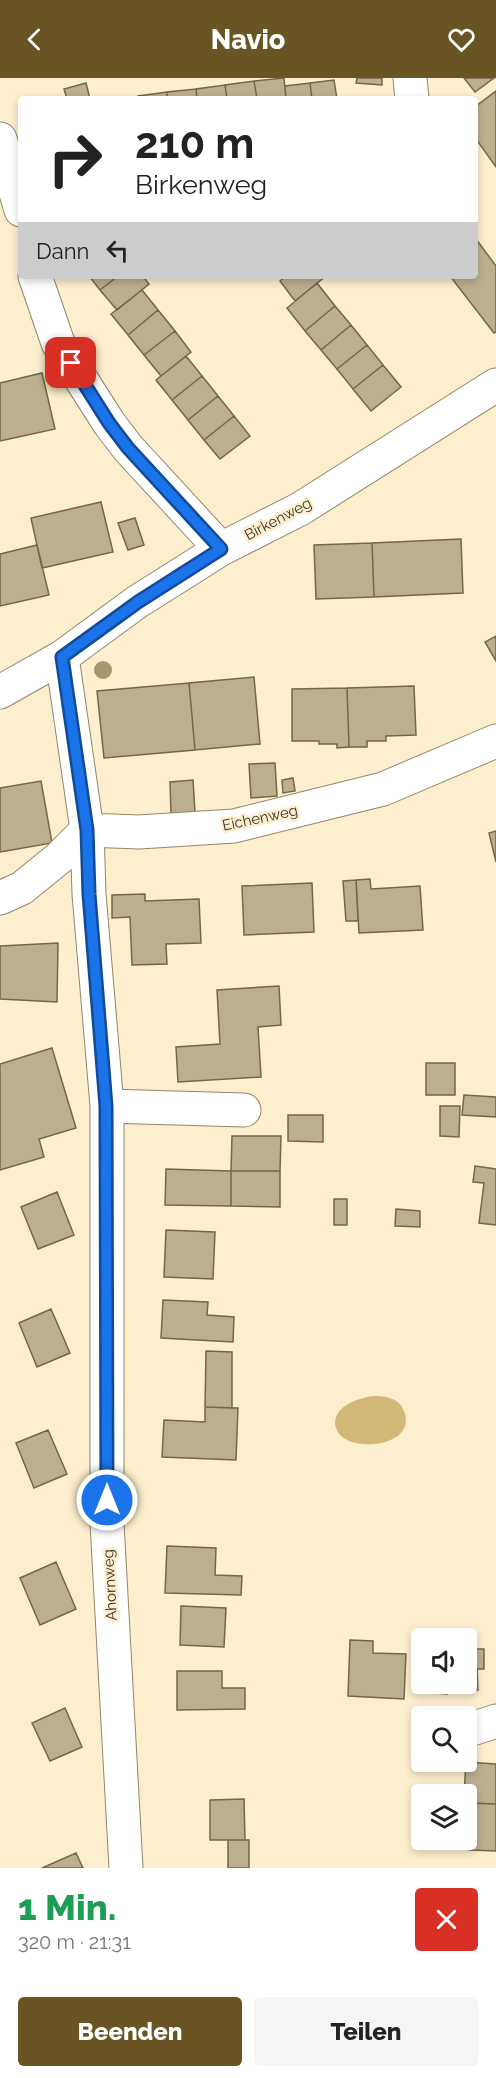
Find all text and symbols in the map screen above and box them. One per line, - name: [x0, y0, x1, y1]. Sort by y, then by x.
- icon: back: [18, 23, 51, 56]
- icon: heart: [445, 23, 478, 56]
- text: Navio: [211, 24, 285, 55]
- text: 210 m: [135, 119, 254, 168]
- icon: right: [36, 120, 114, 198]
- text: Birkenweg: [135, 169, 267, 200]
- icon: left: [101, 234, 134, 267]
- text: Dann: [36, 238, 89, 264]
- pin: [45, 337, 96, 388]
- icon: arrive: [54, 346, 87, 379]
- street label: Birkenweg: [241, 494, 315, 544]
- street label: Eichenweg: [221, 801, 299, 835]
- position arrow: [75, 1468, 139, 1532]
- street label: Ahornweg: [99, 1549, 121, 1621]
- map controls: [411, 1628, 477, 1850]
- button: sound: [411, 1628, 477, 1694]
- button: search: [411, 1706, 477, 1772]
- button: layers: [411, 1784, 477, 1850]
- text: 1 Min.: [18, 1886, 116, 1928]
- button: close: [415, 1888, 478, 1951]
- text: 320 m · 21:31: [18, 1930, 131, 1954]
- button: Beenden: [18, 1997, 242, 2066]
- button: Teilen: [254, 1997, 478, 2066]

